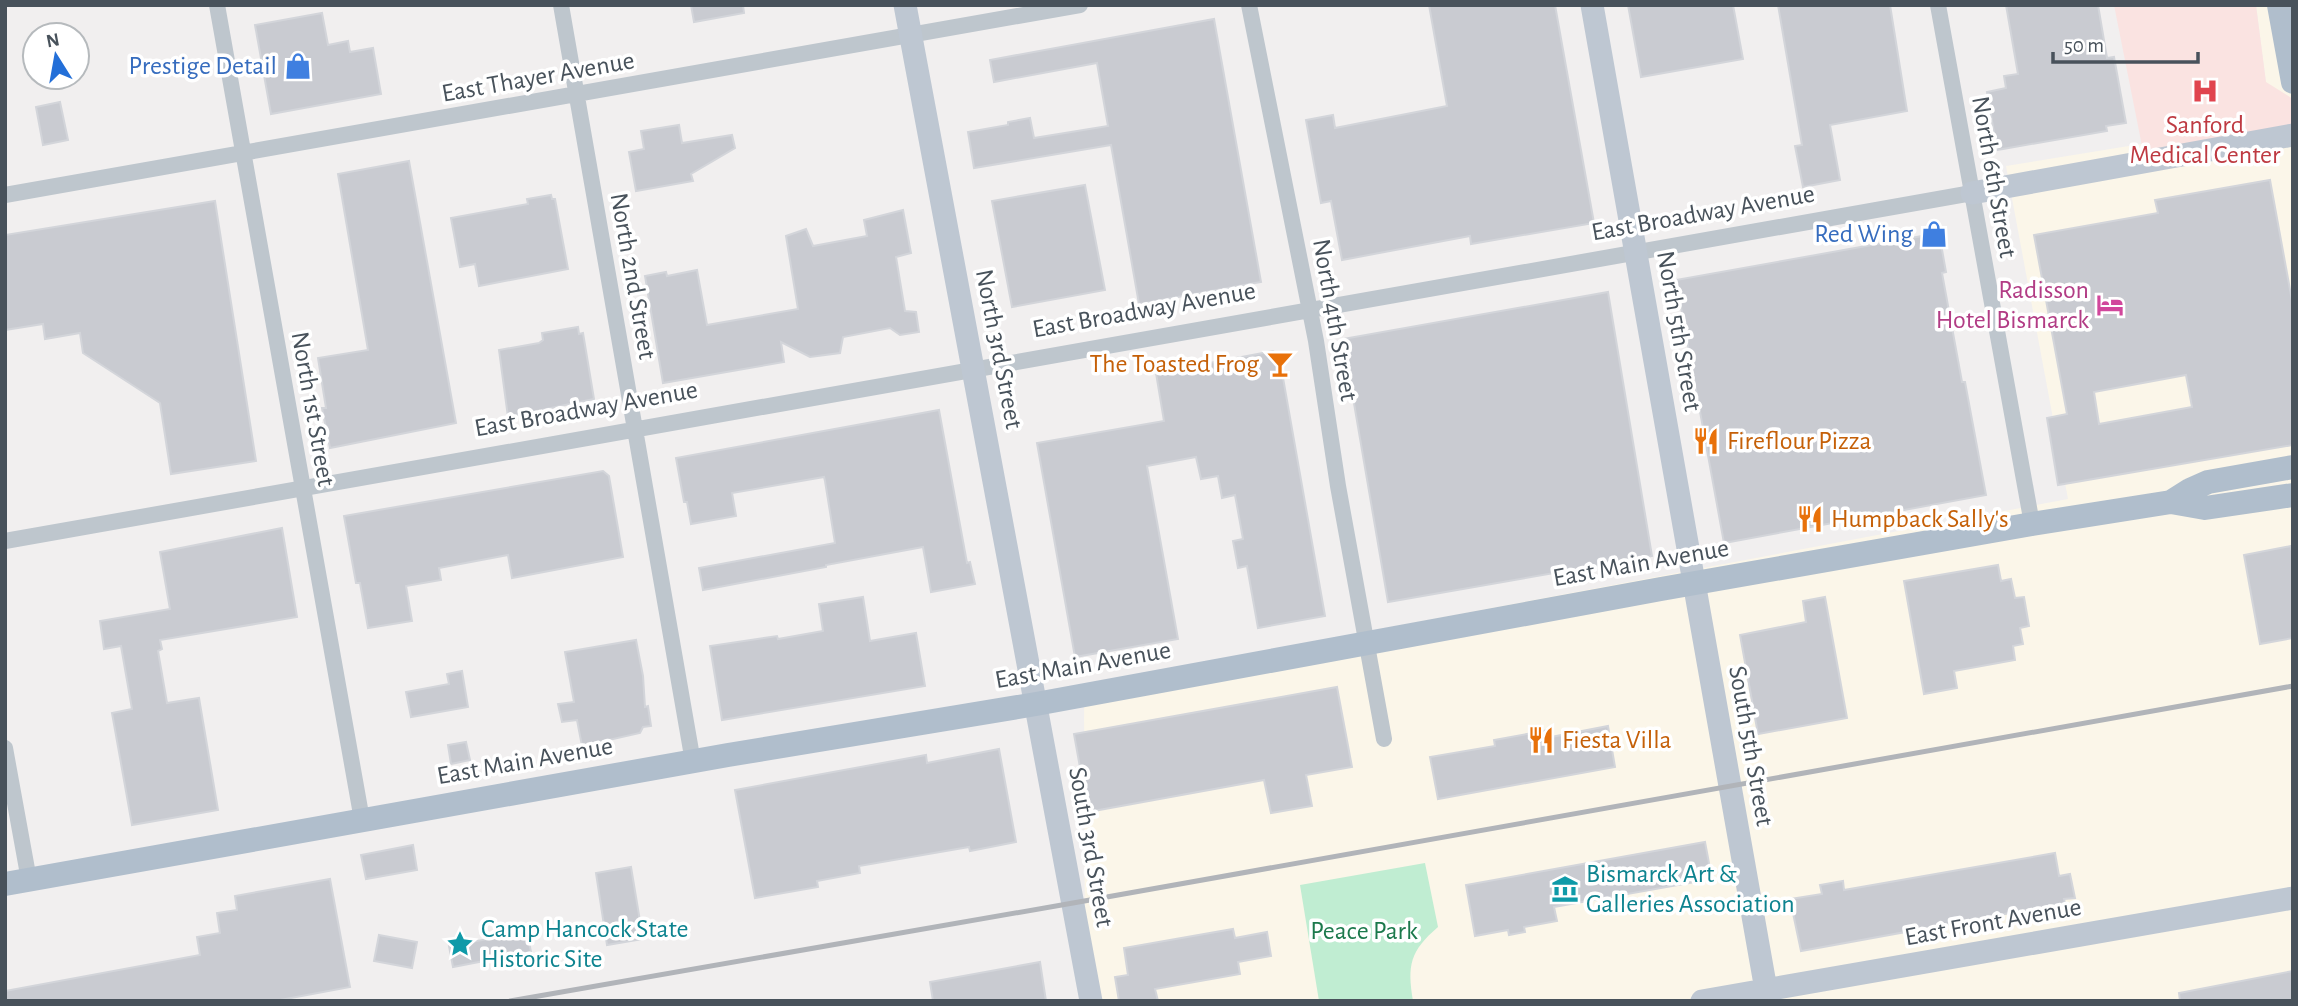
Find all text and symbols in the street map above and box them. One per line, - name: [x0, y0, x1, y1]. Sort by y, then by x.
- north arrow: [21, 21, 91, 91]
- scale bar: [2053, 21, 2198, 65]
- text: N: [45, 30, 61, 51]
- text: 50 m: [2064, 35, 2104, 56]
- street label: East Thayer Avenue: [440, 47, 636, 107]
- shop icon: Prestige Detail: [283, 51, 313, 81]
- place label: Prestige Detail: [129, 53, 277, 79]
- hospital icon: Sanford Medical Center: [2190, 76, 2220, 106]
- street label: North 6th Street: [1967, 94, 2021, 260]
- place label: Sanford Medical Center: [2130, 112, 2281, 168]
- street label: East Broadway Avenue: [1589, 181, 1817, 245]
- street label: North 2nd Street: [606, 191, 660, 361]
- shop icon: Red Wing: [1919, 219, 1949, 249]
- place label: Red Wing: [1814, 221, 1913, 247]
- street label: North 4th Street: [1308, 237, 1362, 403]
- street label: North 5th Street: [1652, 249, 1706, 413]
- street label: North 3rd Street: [971, 267, 1027, 431]
- place label: Radisson Hotel Bismarck: [1936, 277, 2089, 333]
- street label: East Broadway Avenue: [1030, 278, 1258, 342]
- hotel icon: Radisson Hotel Bismarck: [2095, 290, 2125, 320]
- street label: North 1st Street: [287, 330, 339, 488]
- bar icon: The Toasted Frog: [1265, 349, 1295, 379]
- place label: The Toasted Frog: [1090, 351, 1259, 377]
- street label: East Broadway Avenue: [472, 377, 700, 441]
- restaurant icon: Fireflour Pizza: [1691, 426, 1721, 456]
- place label: Fireflour Pizza: [1727, 428, 1871, 454]
- restaurant icon: Humpback Sally's: [1795, 504, 1825, 534]
- place label: Humpback Sally's: [1831, 506, 2009, 532]
- street label: East Main Avenue: [1551, 535, 1731, 591]
- street label: East Main Avenue: [993, 637, 1173, 693]
- street label: South 5th Street: [1724, 664, 1778, 828]
- restaurant icon: Fiesta Villa: [1526, 725, 1556, 755]
- place label: Fiesta Villa: [1562, 727, 1672, 753]
- street label: East Main Avenue: [435, 733, 615, 789]
- street label: South 3rd Street: [1064, 765, 1118, 929]
- place label: Bismarck Art & Galleries Association: [1586, 861, 1795, 917]
- museum icon: Bismarck Art & Galleries Association: [1550, 874, 1580, 904]
- street label: East Front Avenue: [1902, 894, 2084, 950]
- place label: Camp Hancock State Historic Site: [481, 916, 688, 972]
- park label: Peace Park: [1310, 918, 1418, 944]
- place icon: Camp Hancock State Historic Site: [445, 929, 475, 959]

